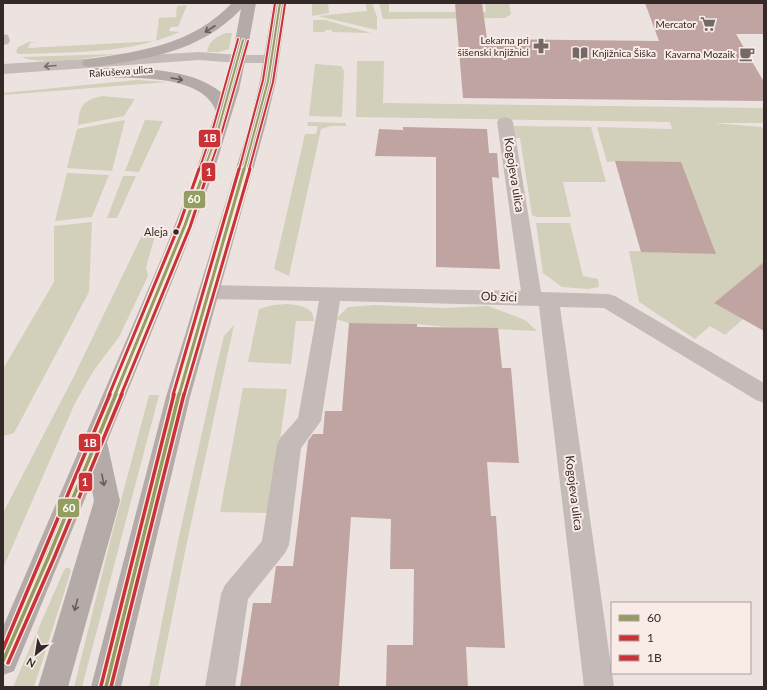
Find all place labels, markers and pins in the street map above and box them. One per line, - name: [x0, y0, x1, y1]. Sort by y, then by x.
- supermarket icon: Mercator: [699, 15, 717, 33]
- place label: Mercator: [656, 18, 696, 30]
- place label: Lekarna pri šišenski knjižnici: [458, 34, 529, 58]
- pharmacy icon: Lekarna pri šišenski knjižnici: [532, 37, 550, 55]
- library icon: Knjižnica Šiška: [571, 44, 589, 62]
- cafe icon: Kavarna Mozaik: [738, 45, 756, 63]
- place label: Knjižnica Šiška: [592, 47, 656, 59]
- place label: Kavarna Mozaik: [665, 48, 736, 60]
- place label: Aleja: [144, 225, 168, 238]
- marker: Aleja: [171, 227, 181, 237]

